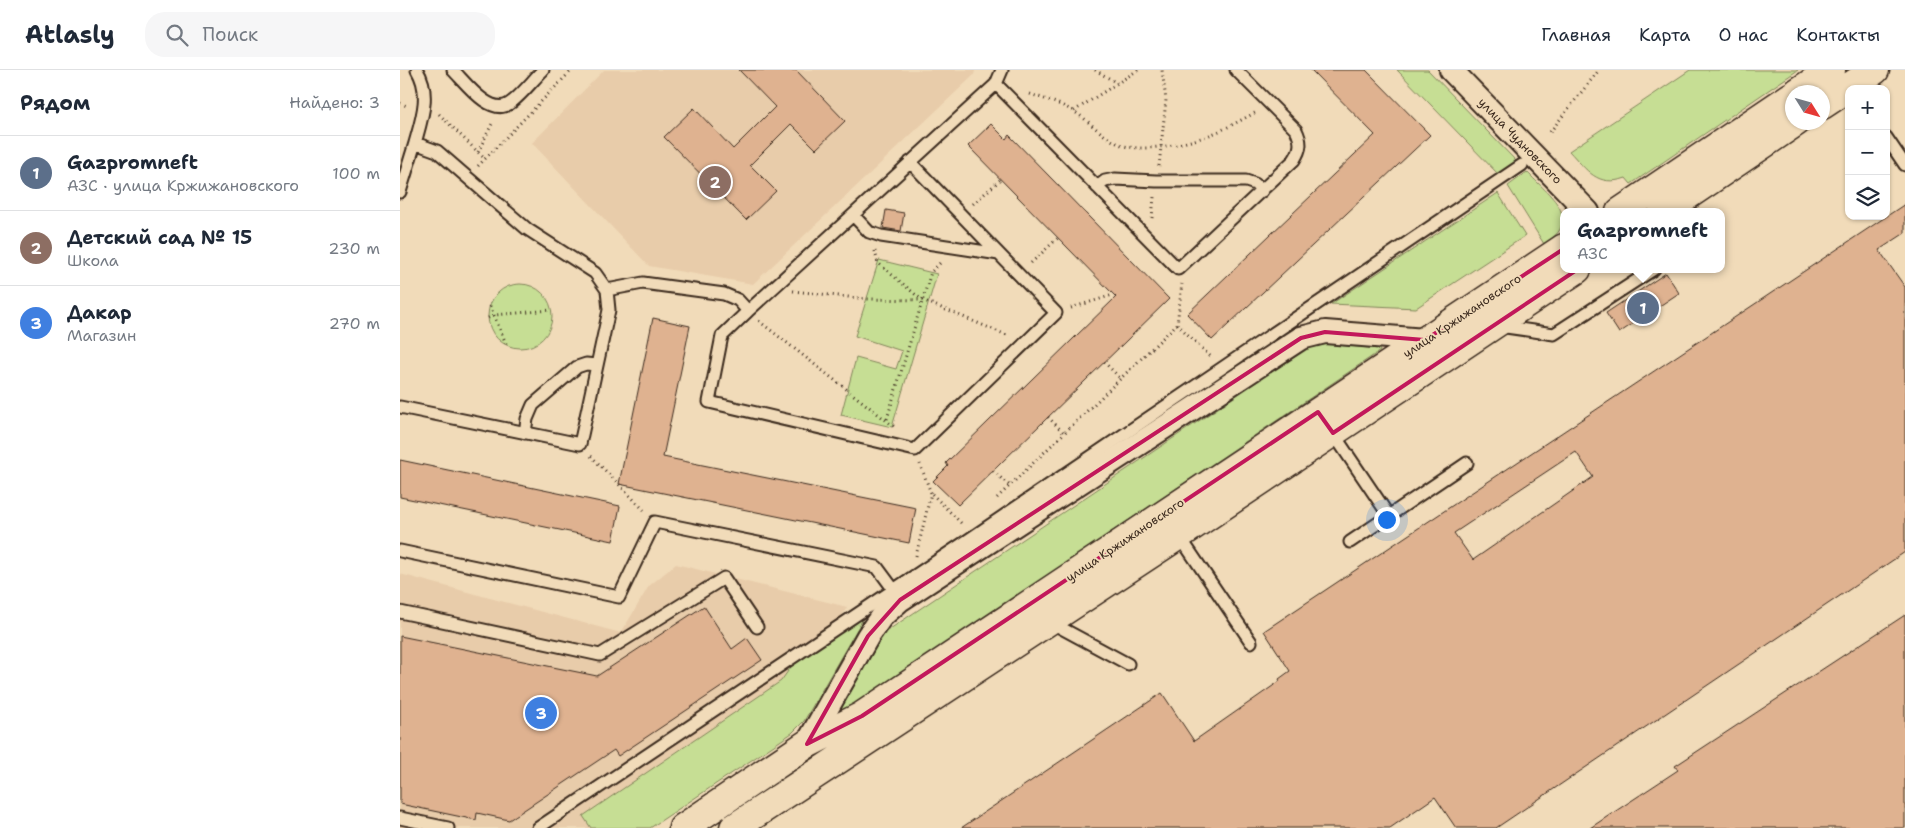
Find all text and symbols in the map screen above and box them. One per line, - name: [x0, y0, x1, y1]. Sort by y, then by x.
- search box: [145, 12, 495, 57]
- text: Atlasly: [25, 19, 115, 51]
- icon: search: [163, 21, 191, 49]
- text: Поиск: [203, 22, 258, 47]
- text: Главная: [1541, 23, 1611, 47]
- text: Карта: [1639, 23, 1691, 47]
- text: О нас: [1719, 23, 1768, 47]
- text: Контакты: [1796, 23, 1880, 47]
- north arrow: [1785, 85, 1830, 130]
- map controls: [1845, 85, 1890, 220]
- button: +: [1845, 85, 1890, 130]
- text: Рядом: [20, 89, 90, 117]
- text: Найдено: 3: [289, 92, 380, 113]
- street label: улица Чудновского: [1475, 94, 1565, 188]
- button: −: [1845, 130, 1890, 175]
- text: Gazpromneft: [67, 150, 198, 175]
- text: 1: [32, 163, 40, 184]
- text: 100 m: [332, 163, 380, 184]
- pin: 2: [699, 163, 731, 201]
- text: АЗС · улица Кржижановского: [67, 175, 299, 196]
- button: layers: [1845, 175, 1890, 220]
- popup: [1560, 208, 1725, 273]
- text: Gazpromneft: [1577, 218, 1708, 243]
- text: Детский сад № 15: [67, 225, 252, 250]
- text: 2: [30, 238, 42, 259]
- text: 230 m: [328, 238, 380, 259]
- text: АЗС: [1577, 243, 1608, 264]
- text: Школа: [67, 250, 119, 271]
- street label: улица Кржижановского: [1400, 270, 1524, 362]
- pin: 1: [1627, 289, 1659, 327]
- text: Дакар: [67, 300, 132, 325]
- text: 3: [30, 313, 42, 334]
- text: 270 m: [329, 313, 380, 334]
- text: Магазин: [67, 325, 136, 346]
- street label: улица Кржижановского: [1063, 494, 1187, 586]
- your location: [1374, 507, 1400, 533]
- pin: 3: [525, 694, 557, 732]

